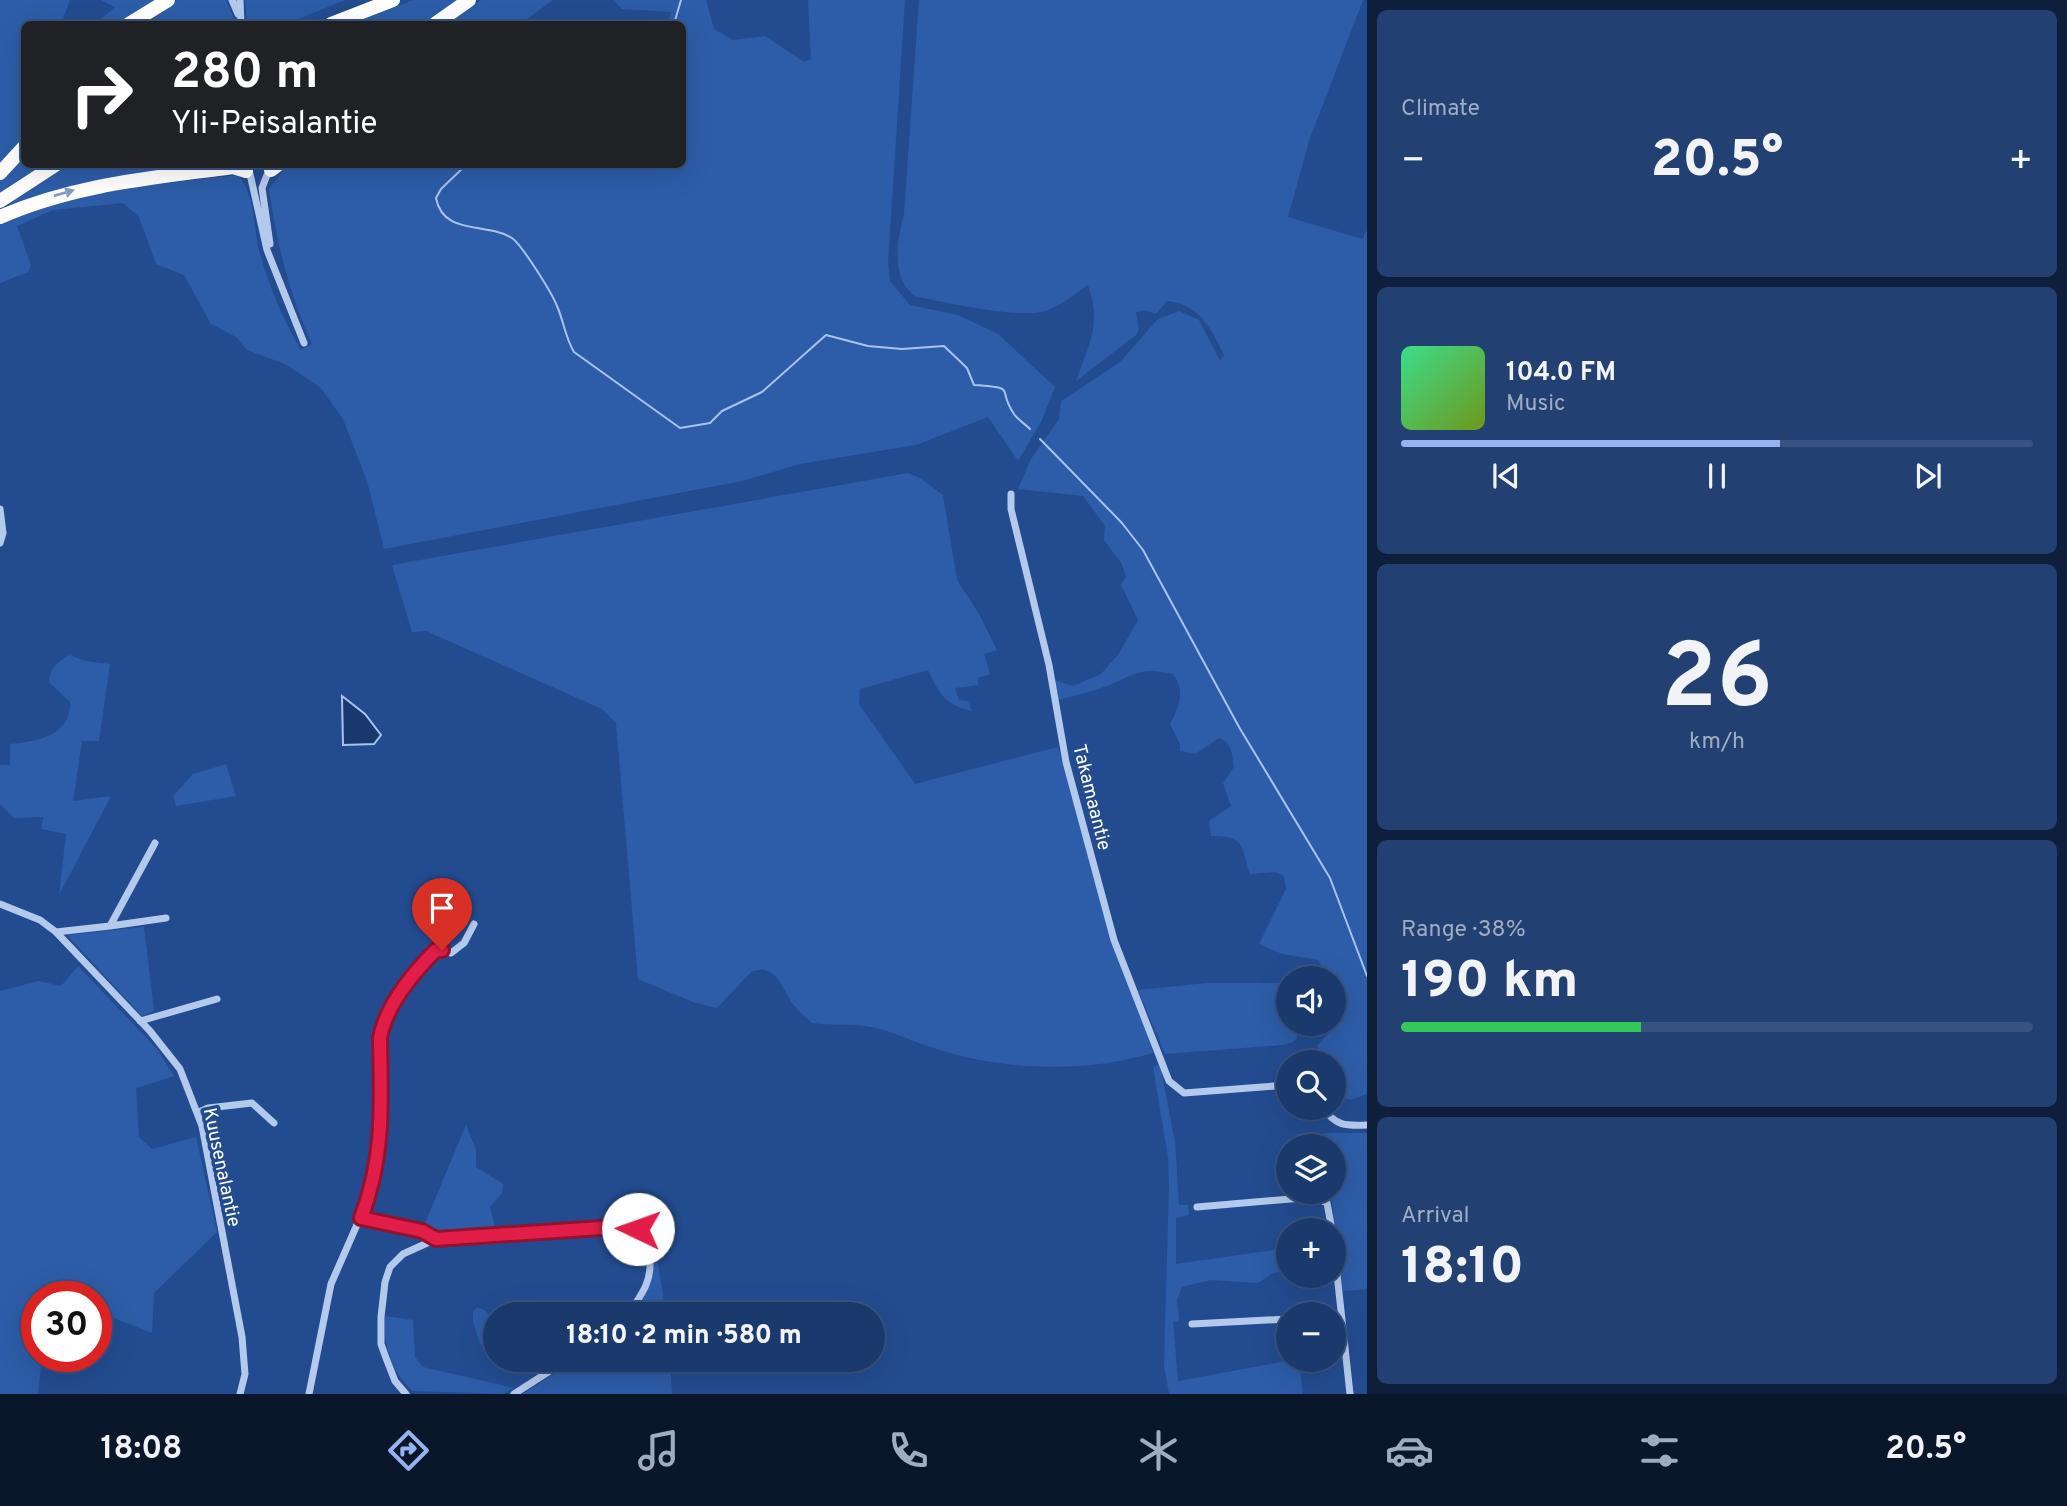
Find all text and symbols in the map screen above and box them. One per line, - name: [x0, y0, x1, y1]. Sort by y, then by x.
- text: 280 m: [171, 44, 318, 106]
- icon: right: [56, 49, 147, 140]
- text: Climate: [1401, 95, 1480, 124]
- text: Yli-Peisalantie: [171, 105, 378, 145]
- text: 20.5°: [1651, 129, 1783, 195]
- text: −: [1401, 138, 1426, 187]
- text: +: [2008, 138, 2033, 187]
- one-way arrow: [53, 187, 75, 198]
- text: 104.0 FM: [1506, 357, 1616, 390]
- text: Music: [1506, 390, 1566, 419]
- icon: previous: [1487, 457, 1525, 495]
- icon: pause: [1698, 457, 1736, 495]
- icon: next: [1909, 457, 1947, 495]
- text: 26: [1661, 625, 1773, 740]
- text: km/h: [1689, 728, 1745, 757]
- street label: Takamaantie: [1066, 742, 1116, 853]
- pin: [412, 878, 472, 950]
- icon: arrive: [423, 889, 461, 927]
- text: Range · 38%: [1401, 916, 1526, 945]
- text: 190 km: [1401, 950, 1578, 1016]
- map controls: [1276, 966, 1346, 1372]
- button: sound: [1276, 966, 1346, 1036]
- button: search: [1276, 1050, 1346, 1120]
- street label: Kuusenalantie: [197, 1106, 245, 1229]
- button: layers: [1276, 1134, 1346, 1204]
- position arrow: [601, 1192, 675, 1266]
- text: Arrival: [1401, 1202, 1470, 1231]
- button: +: [1276, 1218, 1346, 1288]
- text: 18:10: [1401, 1236, 1524, 1302]
- speed limit sign: 30: [21, 1281, 112, 1372]
- button: −: [1276, 1302, 1346, 1372]
- text: 18:10 · 2 min · 580 m: [566, 1320, 802, 1353]
- icon: directions: [384, 1426, 433, 1475]
- icon: music: [634, 1426, 683, 1475]
- icon: phone: [884, 1426, 933, 1475]
- icon: climate: [1134, 1426, 1183, 1475]
- icon: car: [1385, 1426, 1434, 1475]
- icon: filters: [1635, 1426, 1684, 1475]
- text: 18:08: [101, 1430, 182, 1470]
- text: 20.5°: [1885, 1430, 1966, 1470]

